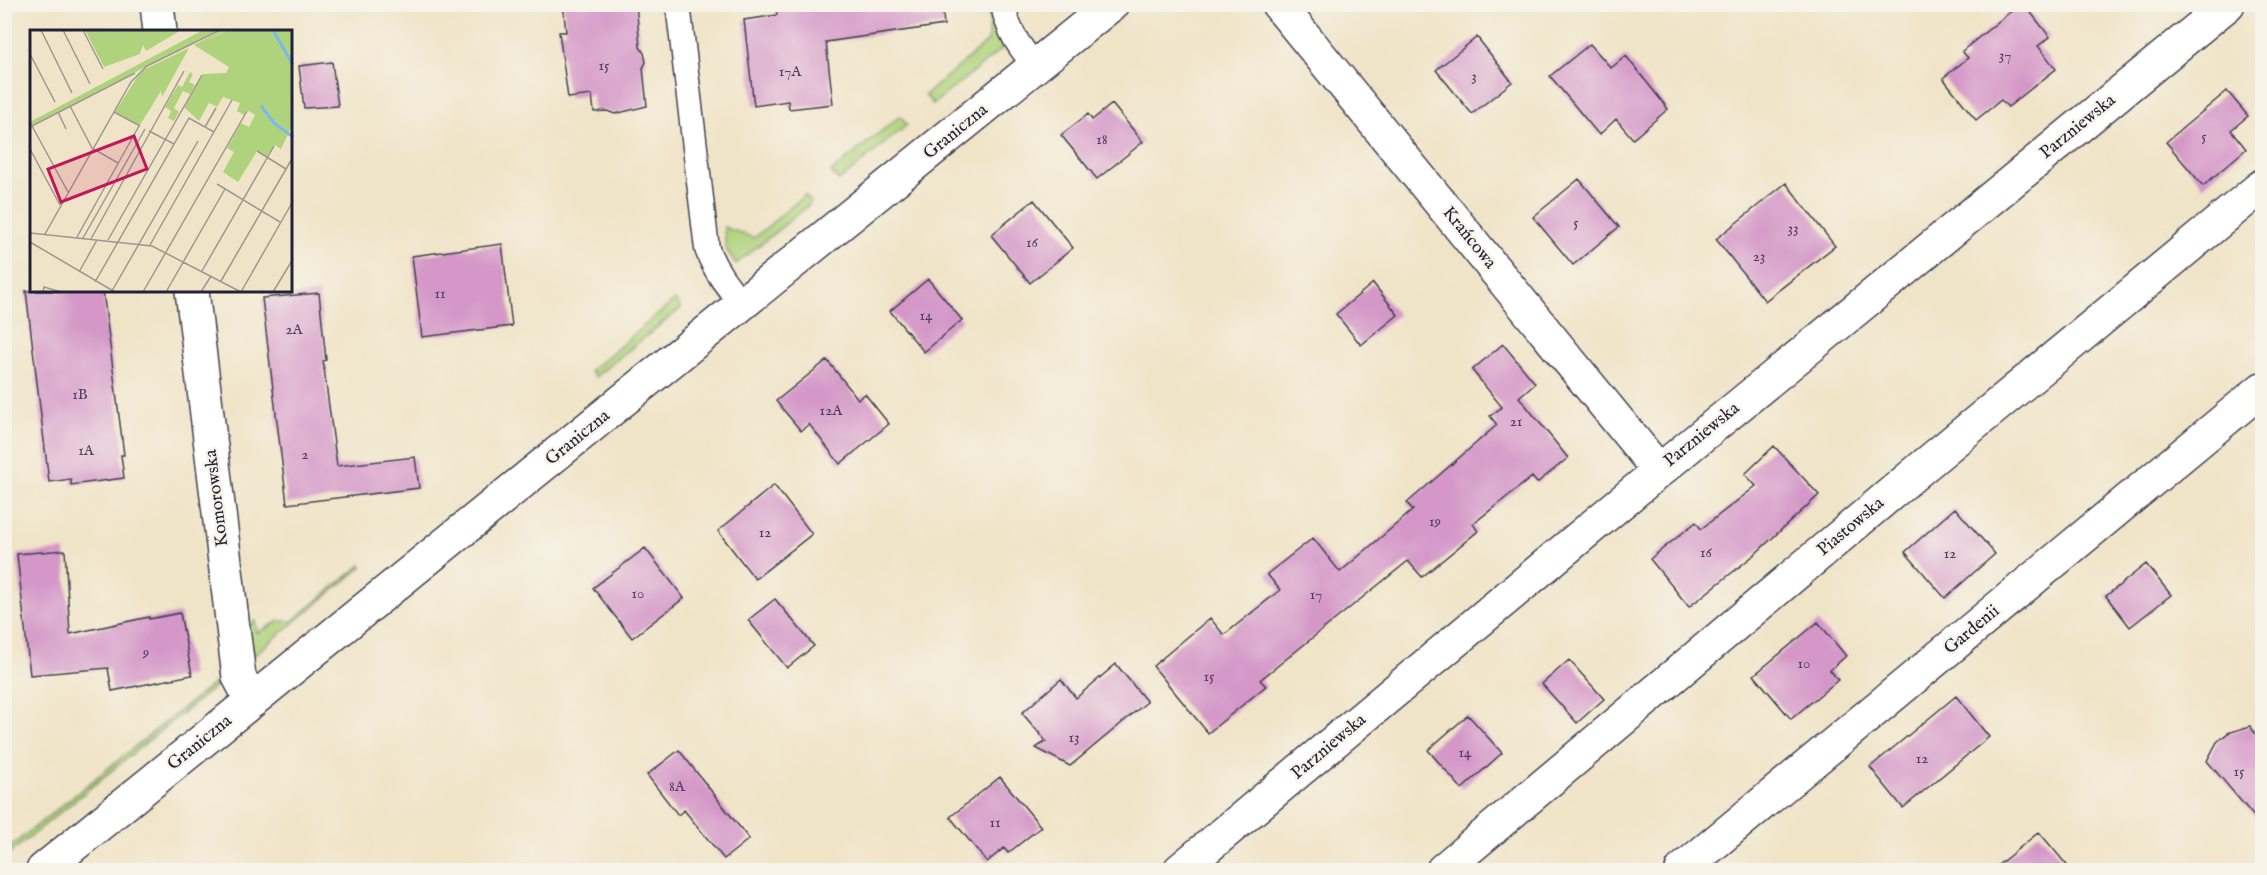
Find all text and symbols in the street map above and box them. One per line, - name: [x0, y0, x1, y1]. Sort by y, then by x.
- inset map: [30, 30, 292, 292]
- house number: 37: [1999, 46, 2011, 65]
- house number: 15: [598, 56, 610, 75]
- house number: 17A: [779, 62, 802, 81]
- house number: 3: [1471, 67, 1477, 86]
- street label: Parzniewska: [2035, 89, 2121, 165]
- street label: Graniczna: [919, 99, 993, 165]
- house number: 5: [2201, 127, 2207, 146]
- house number: 18: [1096, 130, 1108, 149]
- street label: Krańcowa: [1437, 202, 1501, 274]
- house number: 5: [1573, 213, 1579, 232]
- house number: 33: [1787, 219, 1799, 238]
- house number: 16: [1026, 233, 1039, 252]
- house number: 23: [1753, 247, 1765, 266]
- house number: 11: [434, 284, 446, 303]
- house number: 14: [920, 306, 933, 325]
- house number: 2A: [285, 320, 303, 339]
- house number: 1B: [72, 385, 88, 404]
- street label: Parzniewska: [1659, 397, 1745, 473]
- house number: 12A: [820, 401, 843, 420]
- street label: Graniczna: [541, 405, 615, 471]
- house number: 21: [1510, 412, 1522, 431]
- house number: 1A: [78, 441, 95, 460]
- house number: 2: [301, 445, 309, 464]
- street label: Komorowska: [200, 448, 234, 548]
- street label: Piastowska: [1813, 492, 1889, 562]
- house number: 19: [1429, 512, 1441, 531]
- house number: 12: [759, 523, 771, 542]
- house number: 16: [1700, 543, 1713, 562]
- house number: 12: [1944, 544, 1956, 563]
- house number: 10: [632, 584, 644, 603]
- house number: 17: [1310, 585, 1322, 604]
- street label: Gardenii: [1939, 600, 2005, 660]
- house number: 9: [142, 643, 149, 662]
- house number: 10: [1798, 654, 1810, 673]
- house number: 15: [1203, 667, 1215, 686]
- street label: Parzniewska: [1287, 709, 1371, 785]
- street label: Graniczna: [163, 710, 237, 776]
- house number: 13: [1068, 728, 1080, 747]
- house number: 14: [1459, 743, 1472, 762]
- house number: 12: [1916, 749, 1928, 768]
- house number: 15: [2233, 762, 2245, 781]
- house number: 8A: [669, 777, 686, 796]
- house number: 11: [989, 813, 1001, 832]

